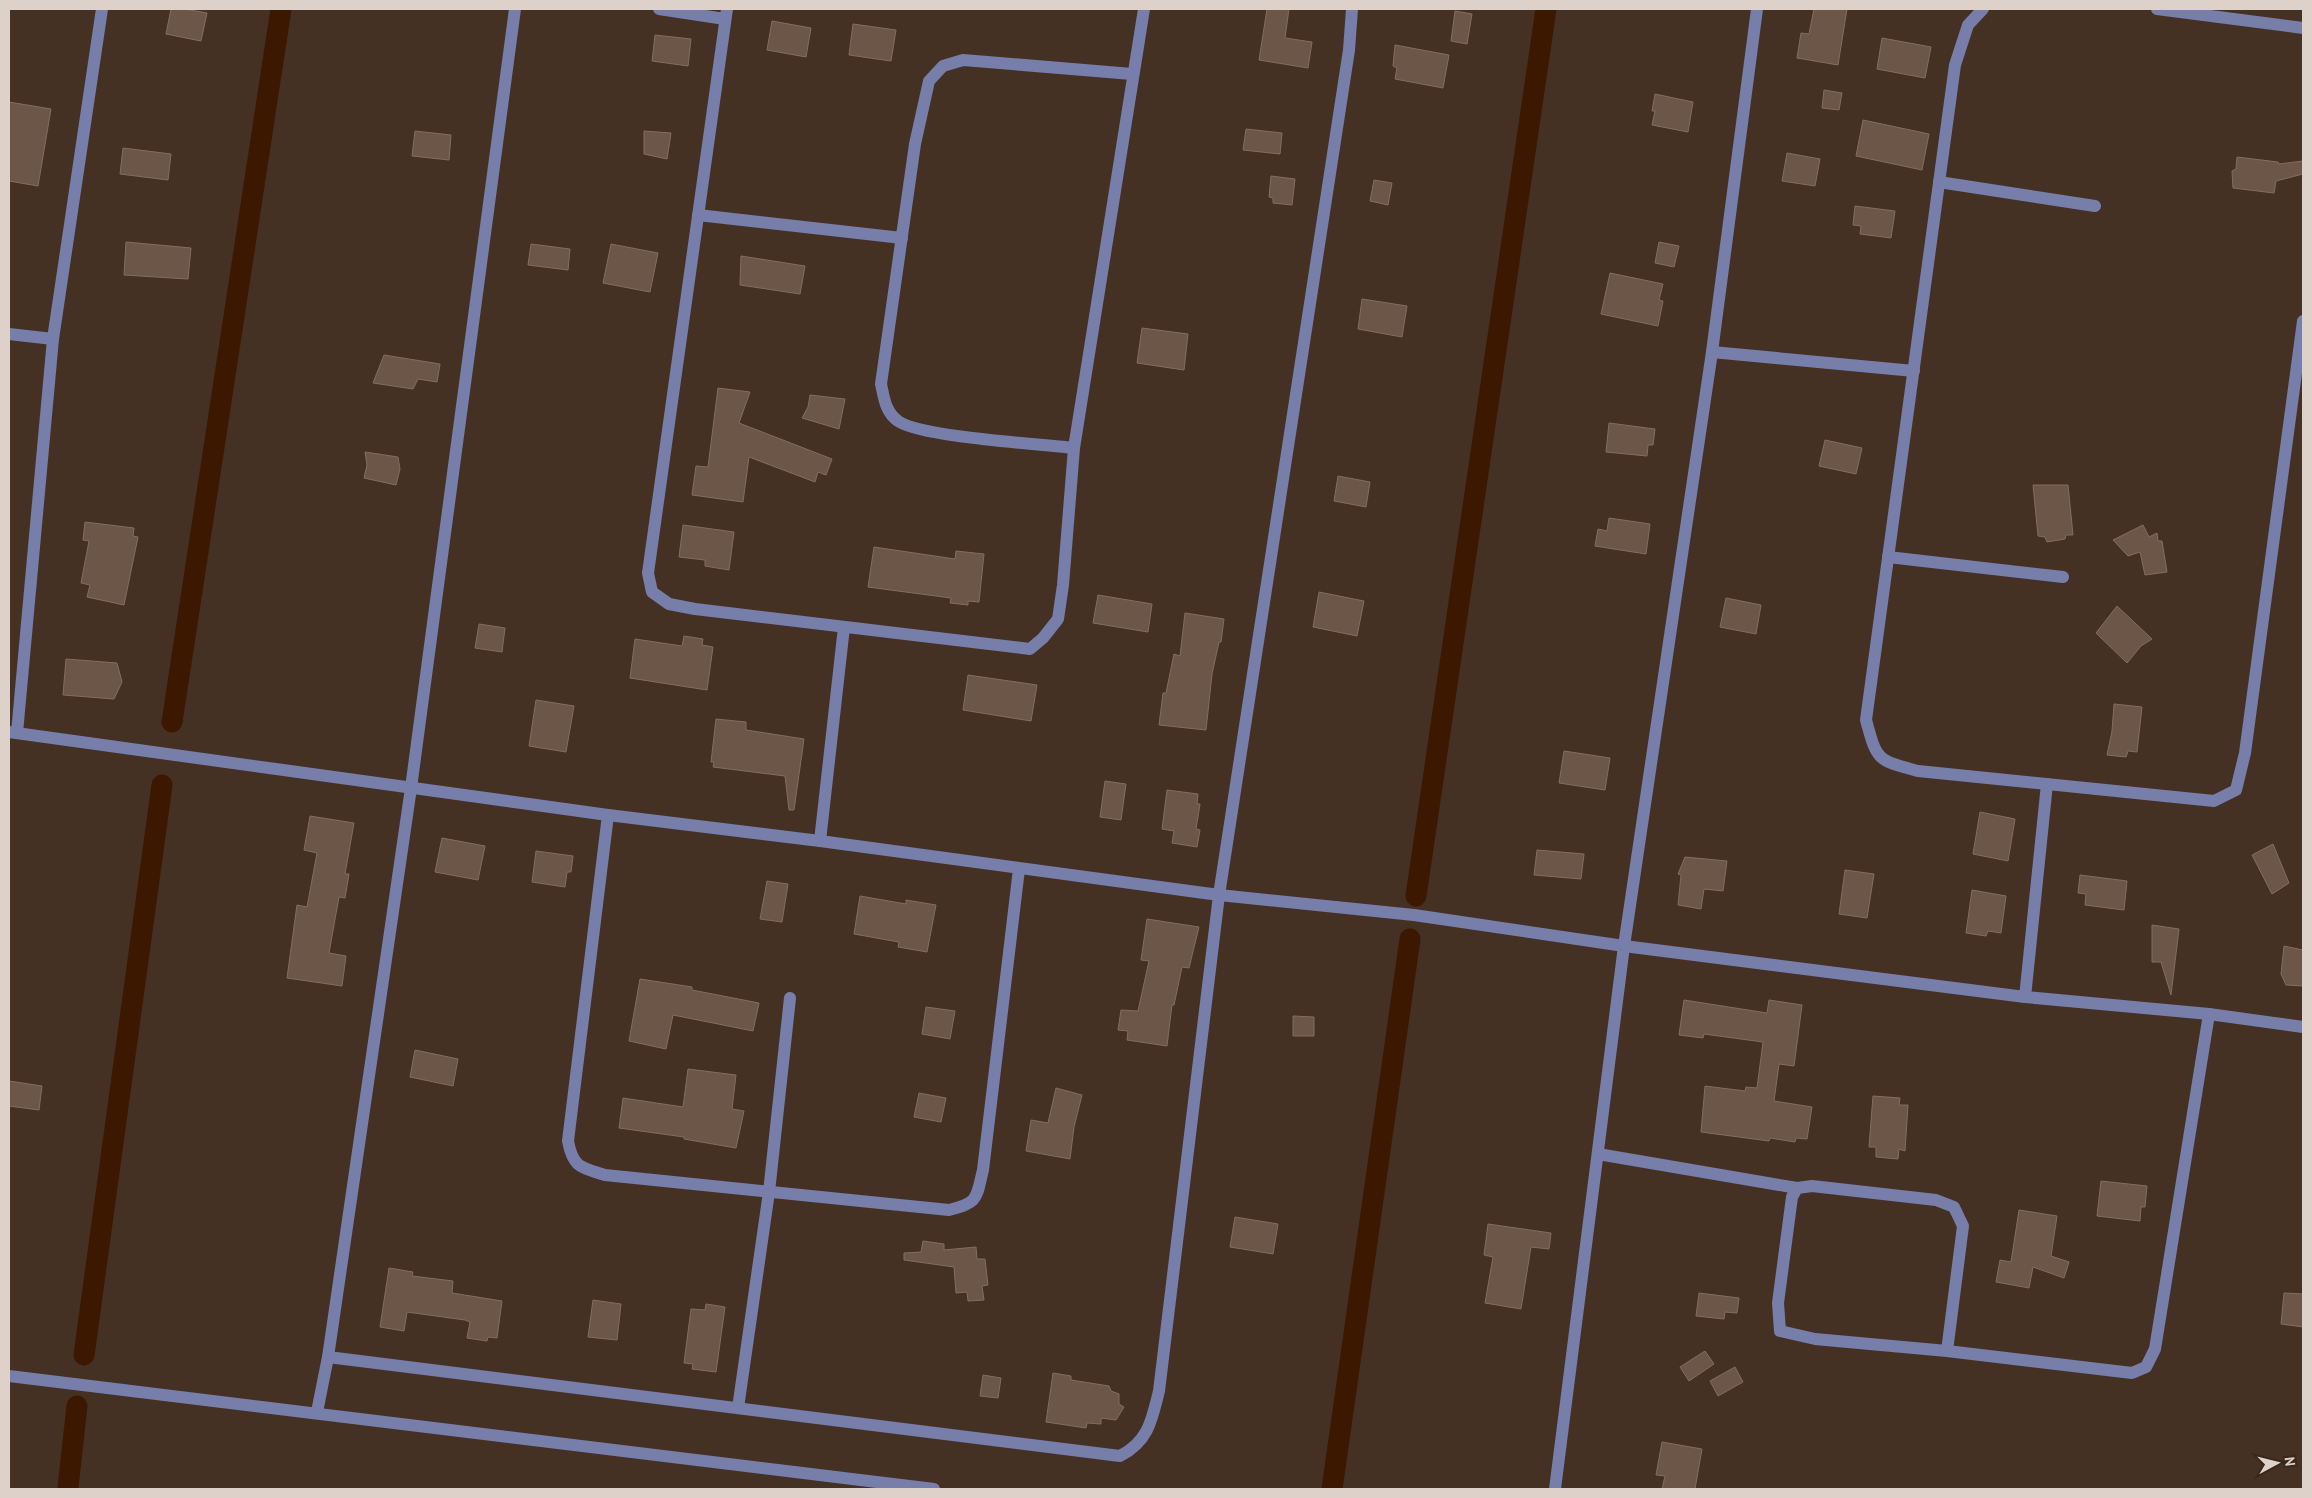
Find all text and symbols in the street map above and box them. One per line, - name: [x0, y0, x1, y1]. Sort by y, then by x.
- north arrow: [2252, 1438, 2302, 1488]
- text: N: [2280, 1456, 2299, 1467]

